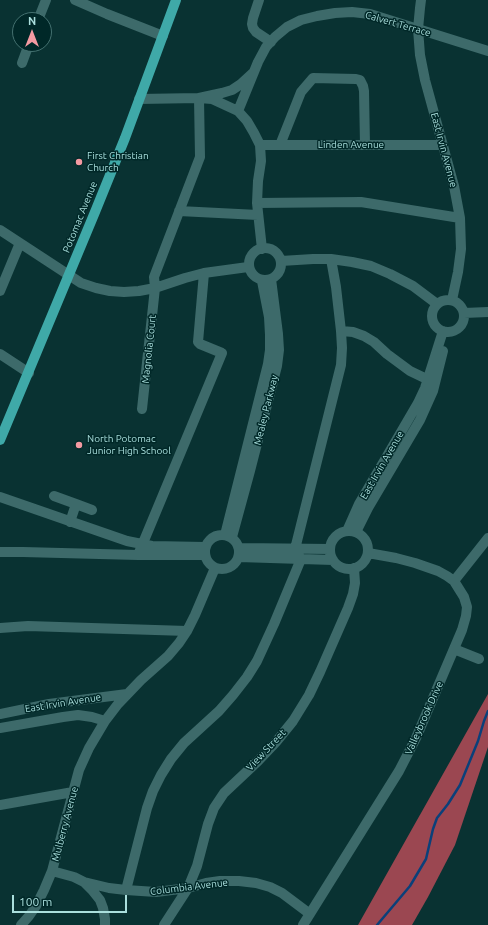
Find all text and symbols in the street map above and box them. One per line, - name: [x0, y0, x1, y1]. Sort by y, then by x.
- street label: Calvert Terrace: [364, 9, 432, 39]
- north arrow: [12, 12, 52, 52]
- text: N: [28, 15, 36, 27]
- street label: East Irvin Avenue: [428, 111, 460, 189]
- street label: Linden Avenue: [318, 139, 384, 151]
- place label: First Christian Church: [87, 150, 149, 174]
- marker: First Christian Church: [74, 157, 84, 167]
- street label: Potomac Avenue: [60, 180, 100, 254]
- street label: Magnolia Court: [139, 314, 159, 384]
- street label: Mealey Parkway: [251, 374, 281, 446]
- street label: East Irvin Avenue: [358, 429, 406, 501]
- place label: North Potomac Junior High School: [87, 433, 171, 456]
- marker: North Potomac Junior High School: [74, 440, 84, 450]
- street label: Valleybrook Drive: [402, 679, 446, 757]
- street label: East Irvin Avenue: [24, 691, 102, 715]
- street label: View Street: [244, 727, 288, 773]
- street label: Mulberry Avenue: [49, 785, 81, 863]
- street label: Columbia Avenue: [149, 876, 229, 898]
- scale bar: [14, 887, 129, 913]
- text: 100 m: [19, 895, 52, 908]

